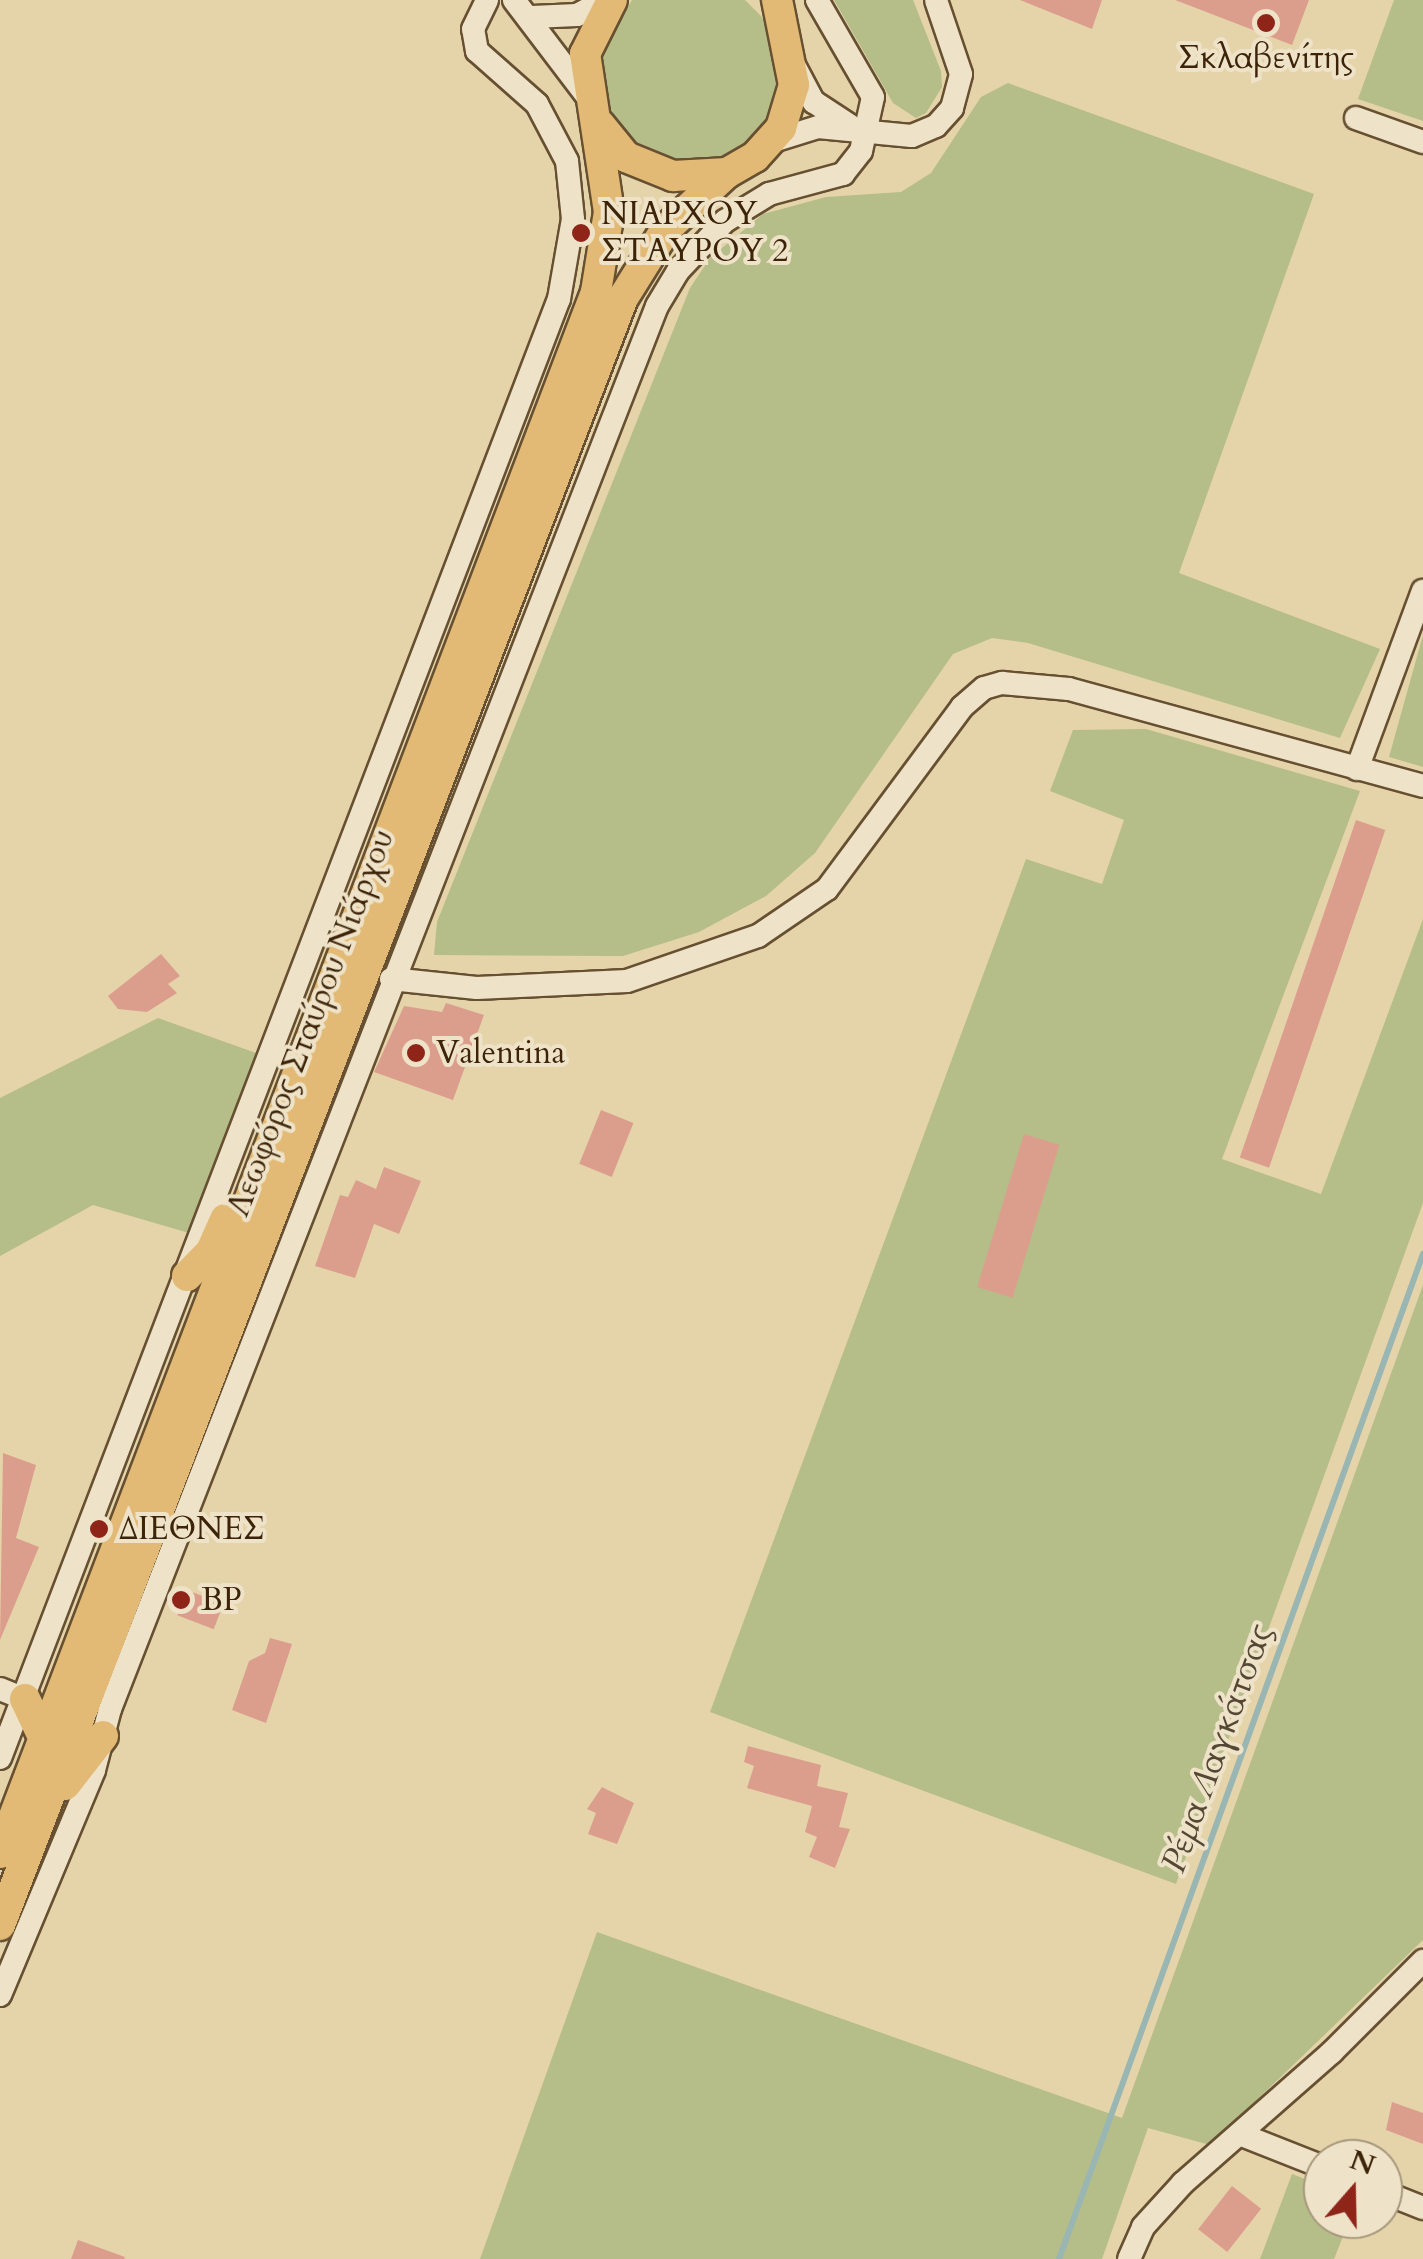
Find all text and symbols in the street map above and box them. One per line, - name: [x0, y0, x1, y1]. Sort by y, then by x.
- marker: Σκλαβενίτης: [1255, 12, 1277, 34]
- place label: Σκλαβενίτης: [1178, 39, 1354, 77]
- place label: ΝΙΑΡΧΟΥ ΣΤΑΥΡΟΥ 2: [601, 196, 788, 271]
- marker: ΝΙΑΡΧΟΥ ΣΤΑΥΡΟΥ 2: [570, 222, 592, 244]
- street label: Λεωφόρος Σταύρου Νιάρχου: [219, 824, 403, 1222]
- place label: Valentina: [436, 1034, 565, 1072]
- marker: Valentina: [405, 1042, 427, 1064]
- place label: ΔΙΕΘΝΕΣ: [119, 1510, 265, 1548]
- marker: ΔΙΕΘΝΕΣ: [88, 1518, 110, 1540]
- place label: BP: [201, 1581, 242, 1619]
- marker: BP: [170, 1589, 192, 1611]
- water label: Ρέμα Λαγκάτσας: [1153, 1618, 1281, 1878]
- north arrow: [1303, 2139, 1403, 2239]
- text: N: [1345, 2141, 1380, 2185]

